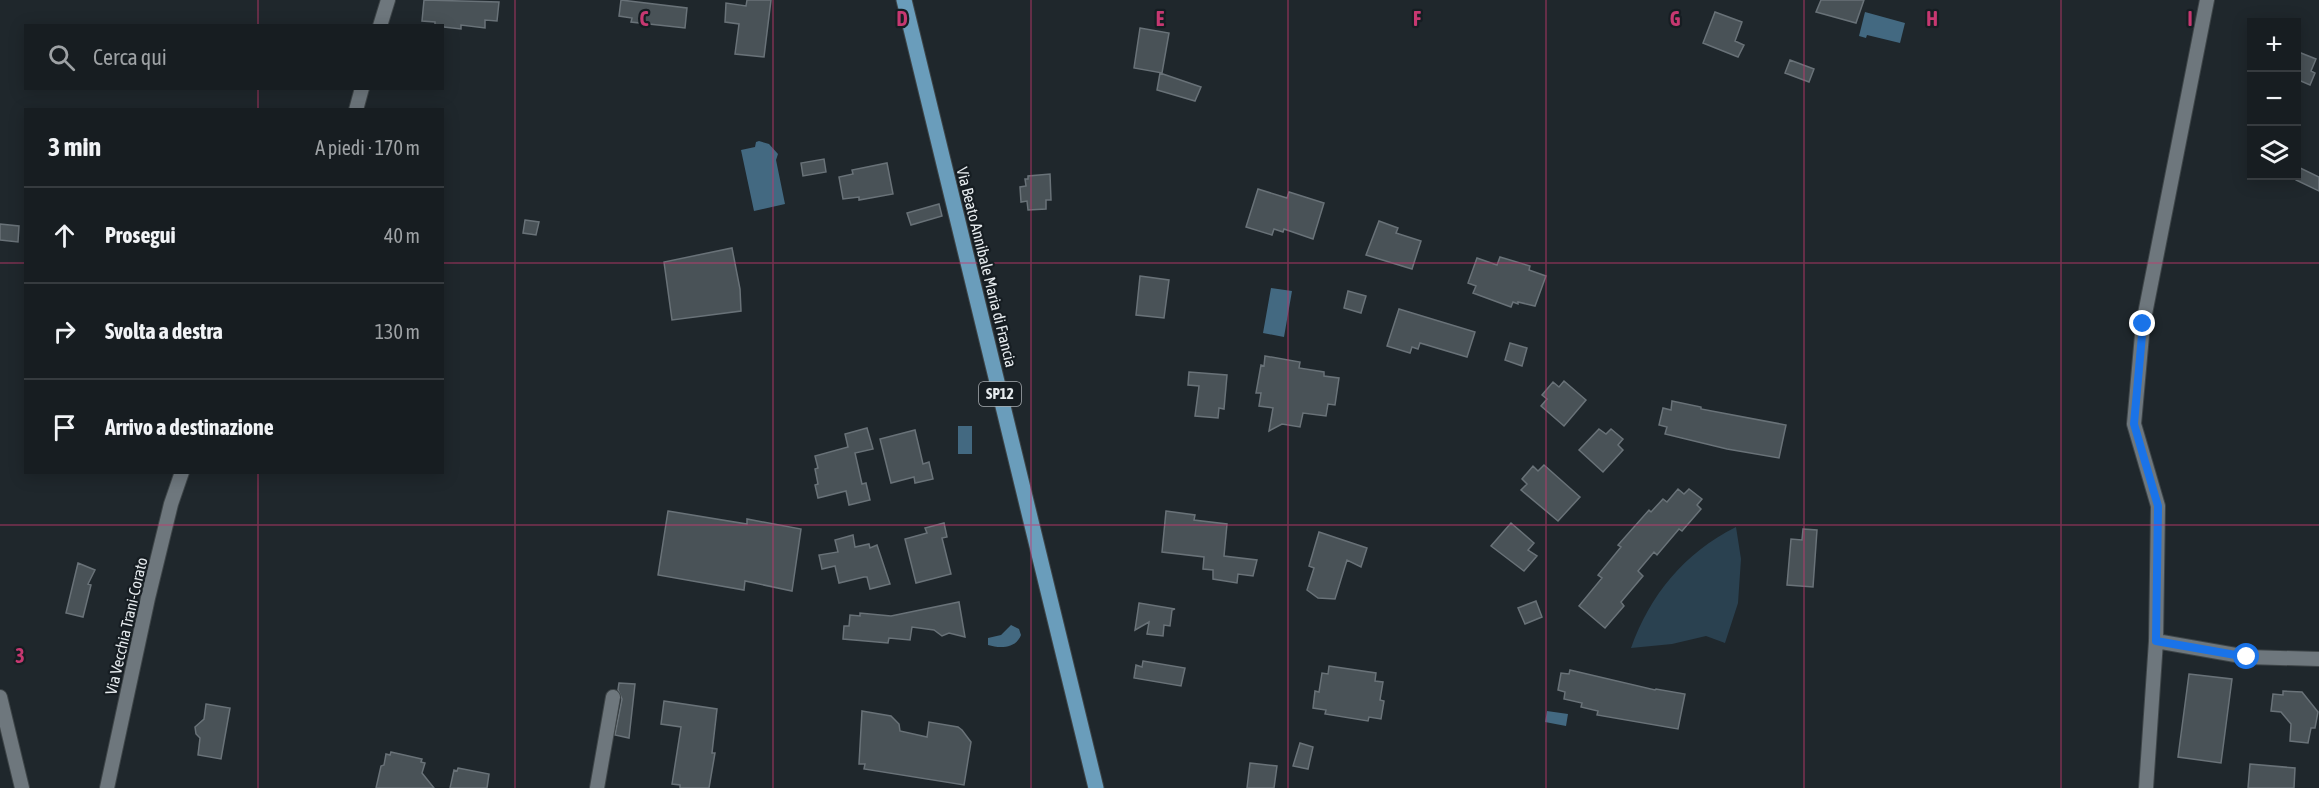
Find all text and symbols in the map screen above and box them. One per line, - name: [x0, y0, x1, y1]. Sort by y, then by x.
- text: C: [640, 7, 649, 30]
- text: D: [896, 7, 908, 30]
- text: E: [1156, 7, 1165, 30]
- text: F: [1413, 7, 1421, 30]
- text: G: [1670, 7, 1681, 30]
- text: H: [1926, 7, 1938, 30]
- text: I: [2187, 7, 2193, 30]
- map controls: [2247, 18, 2301, 180]
- button: +: [2247, 18, 2301, 72]
- search box: [24, 24, 444, 90]
- icon: search: [45, 41, 78, 74]
- text: Cerca qui: [93, 44, 167, 70]
- button: −: [2247, 72, 2301, 126]
- button: layers: [2247, 126, 2301, 180]
- text: 3 min: [48, 132, 101, 162]
- text: A piedi · 170 m: [315, 136, 420, 159]
- street label: Via Beato Annibale Maria di Francia: [953, 165, 1021, 369]
- icon: ahead: [48, 219, 81, 252]
- text: Prosegui: [105, 222, 176, 248]
- text: 40 m: [384, 224, 420, 247]
- route end: [2129, 310, 2155, 336]
- icon: right: [48, 315, 81, 348]
- text: Svolta a destra: [105, 318, 223, 344]
- text: 130 m: [375, 320, 420, 343]
- road number: SP12: [979, 382, 1021, 406]
- icon: arrive: [48, 411, 81, 444]
- text: Arrivo a destinazione: [105, 414, 274, 440]
- street label: Via Vecchia Trani-Corato: [101, 556, 151, 696]
- route start: [2233, 643, 2259, 669]
- text: 3: [15, 644, 25, 667]

